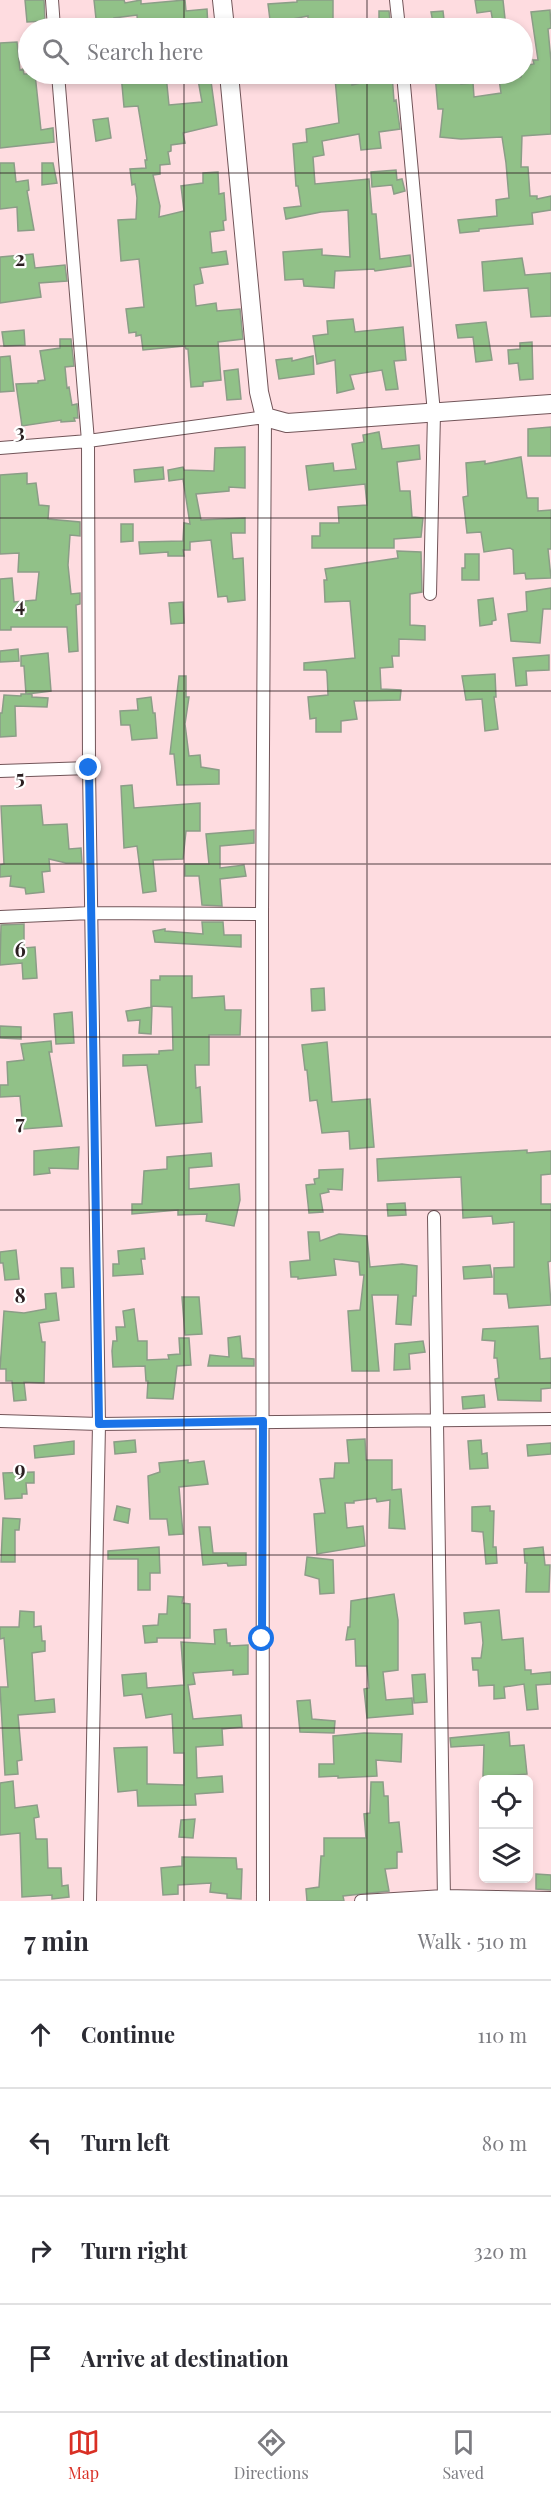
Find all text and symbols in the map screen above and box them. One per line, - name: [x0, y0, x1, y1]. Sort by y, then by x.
- search box: [18, 18, 533, 84]
- icon: search: [39, 35, 72, 68]
- text: Search here: [87, 36, 203, 66]
- text: 2: [15, 244, 25, 271]
- text: 3: [15, 417, 25, 444]
- text: 4: [15, 590, 25, 617]
- route end: [75, 754, 101, 780]
- text: 5: [15, 763, 25, 790]
- text: 6: [14, 935, 26, 962]
- text: 7: [15, 1108, 25, 1135]
- text: 8: [14, 1281, 26, 1308]
- text: 9: [14, 1454, 26, 1481]
- route start: [248, 1625, 274, 1651]
- map controls: [479, 1775, 533, 1883]
- button: locate: [479, 1775, 533, 1829]
- button: layers: [479, 1829, 533, 1883]
- text: 7 min: [24, 1923, 89, 1958]
- text: Walk · 510 m: [418, 1927, 527, 1954]
- icon: ahead: [24, 2018, 57, 2051]
- text: Continue: [81, 2019, 175, 2049]
- text: 110 m: [477, 2021, 527, 2048]
- icon: left: [24, 2126, 57, 2159]
- text: Turn left: [81, 2127, 170, 2157]
- text: 80 m: [482, 2129, 527, 2156]
- icon: right: [24, 2234, 57, 2267]
- text: Turn right: [81, 2235, 187, 2265]
- text: 320 m: [474, 2237, 527, 2264]
- icon: arrive: [24, 2342, 57, 2375]
- text: Arrive at destination: [81, 2343, 289, 2373]
- tab: Map: [67, 2426, 100, 2483]
- tab: Directions: [234, 2426, 309, 2483]
- tab: Saved: [442, 2426, 484, 2483]

